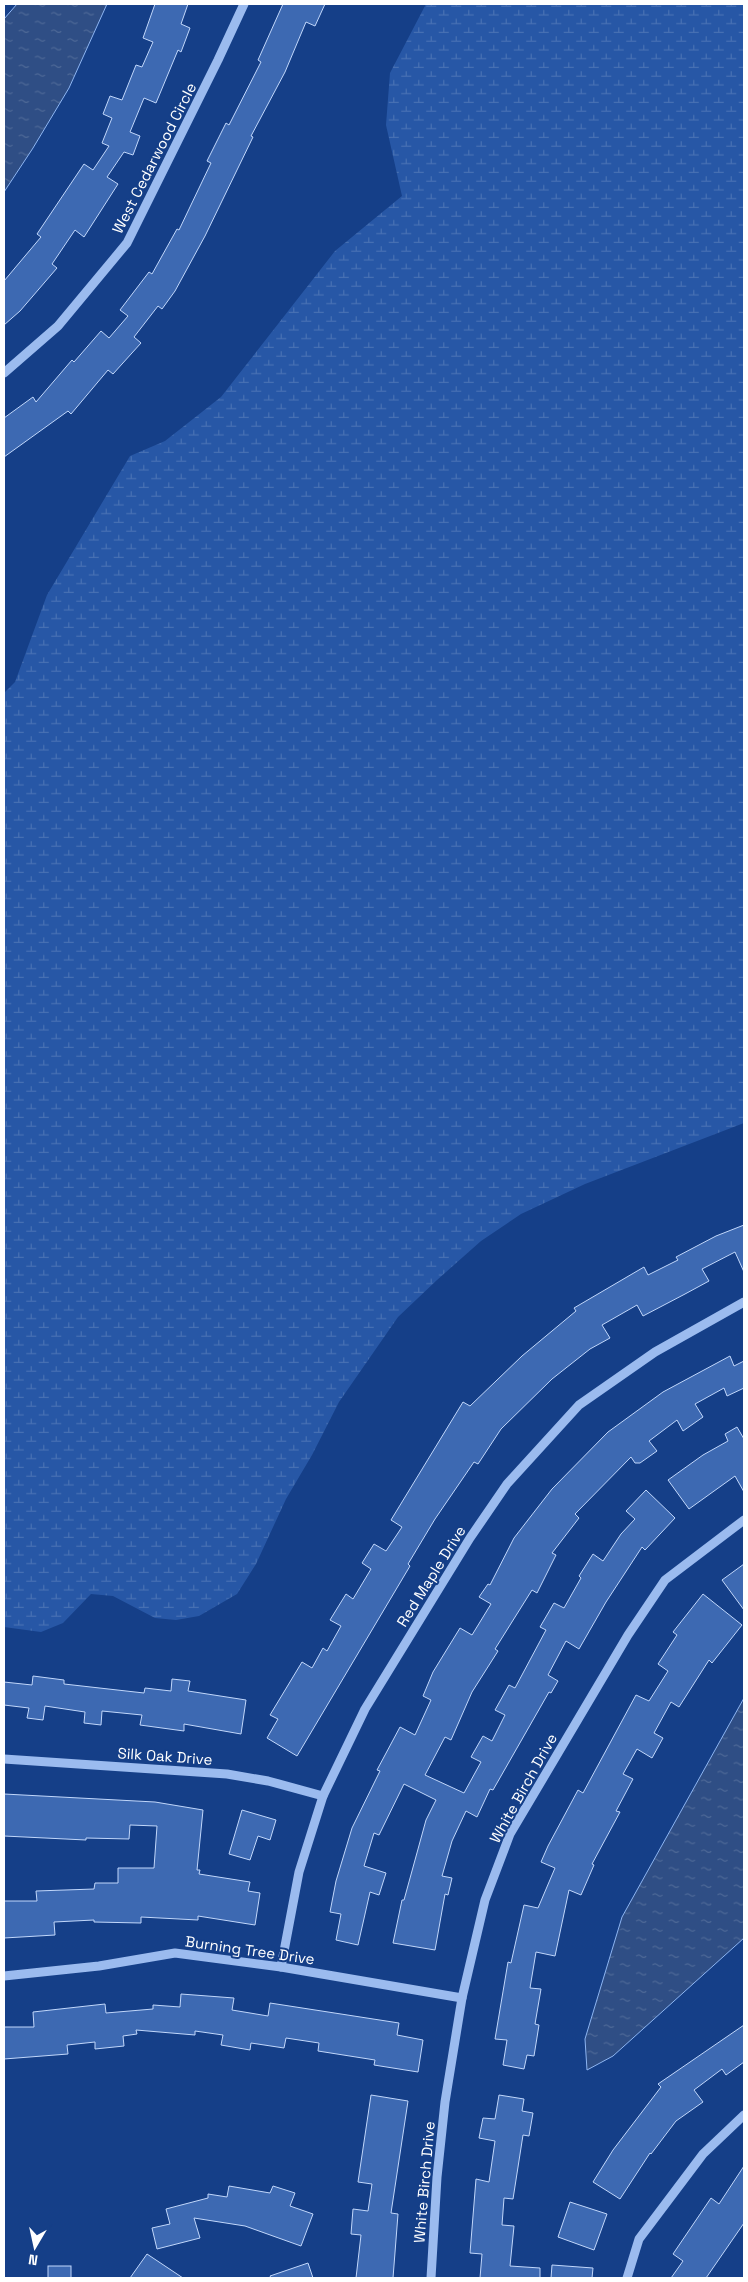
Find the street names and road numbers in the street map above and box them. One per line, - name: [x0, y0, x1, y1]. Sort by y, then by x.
- street label: West Cedarwood Circle: [108, 79, 200, 237]
- street label: Red Maple Drive: [392, 1522, 470, 1630]
- street label: White Birch Drive: [485, 1730, 561, 1846]
- street label: Silk Oak Drive: [117, 1743, 213, 1769]
- street label: Burning Tree Drive: [184, 1932, 316, 1969]
- street label: White Birch Drive: [409, 2120, 439, 2244]

